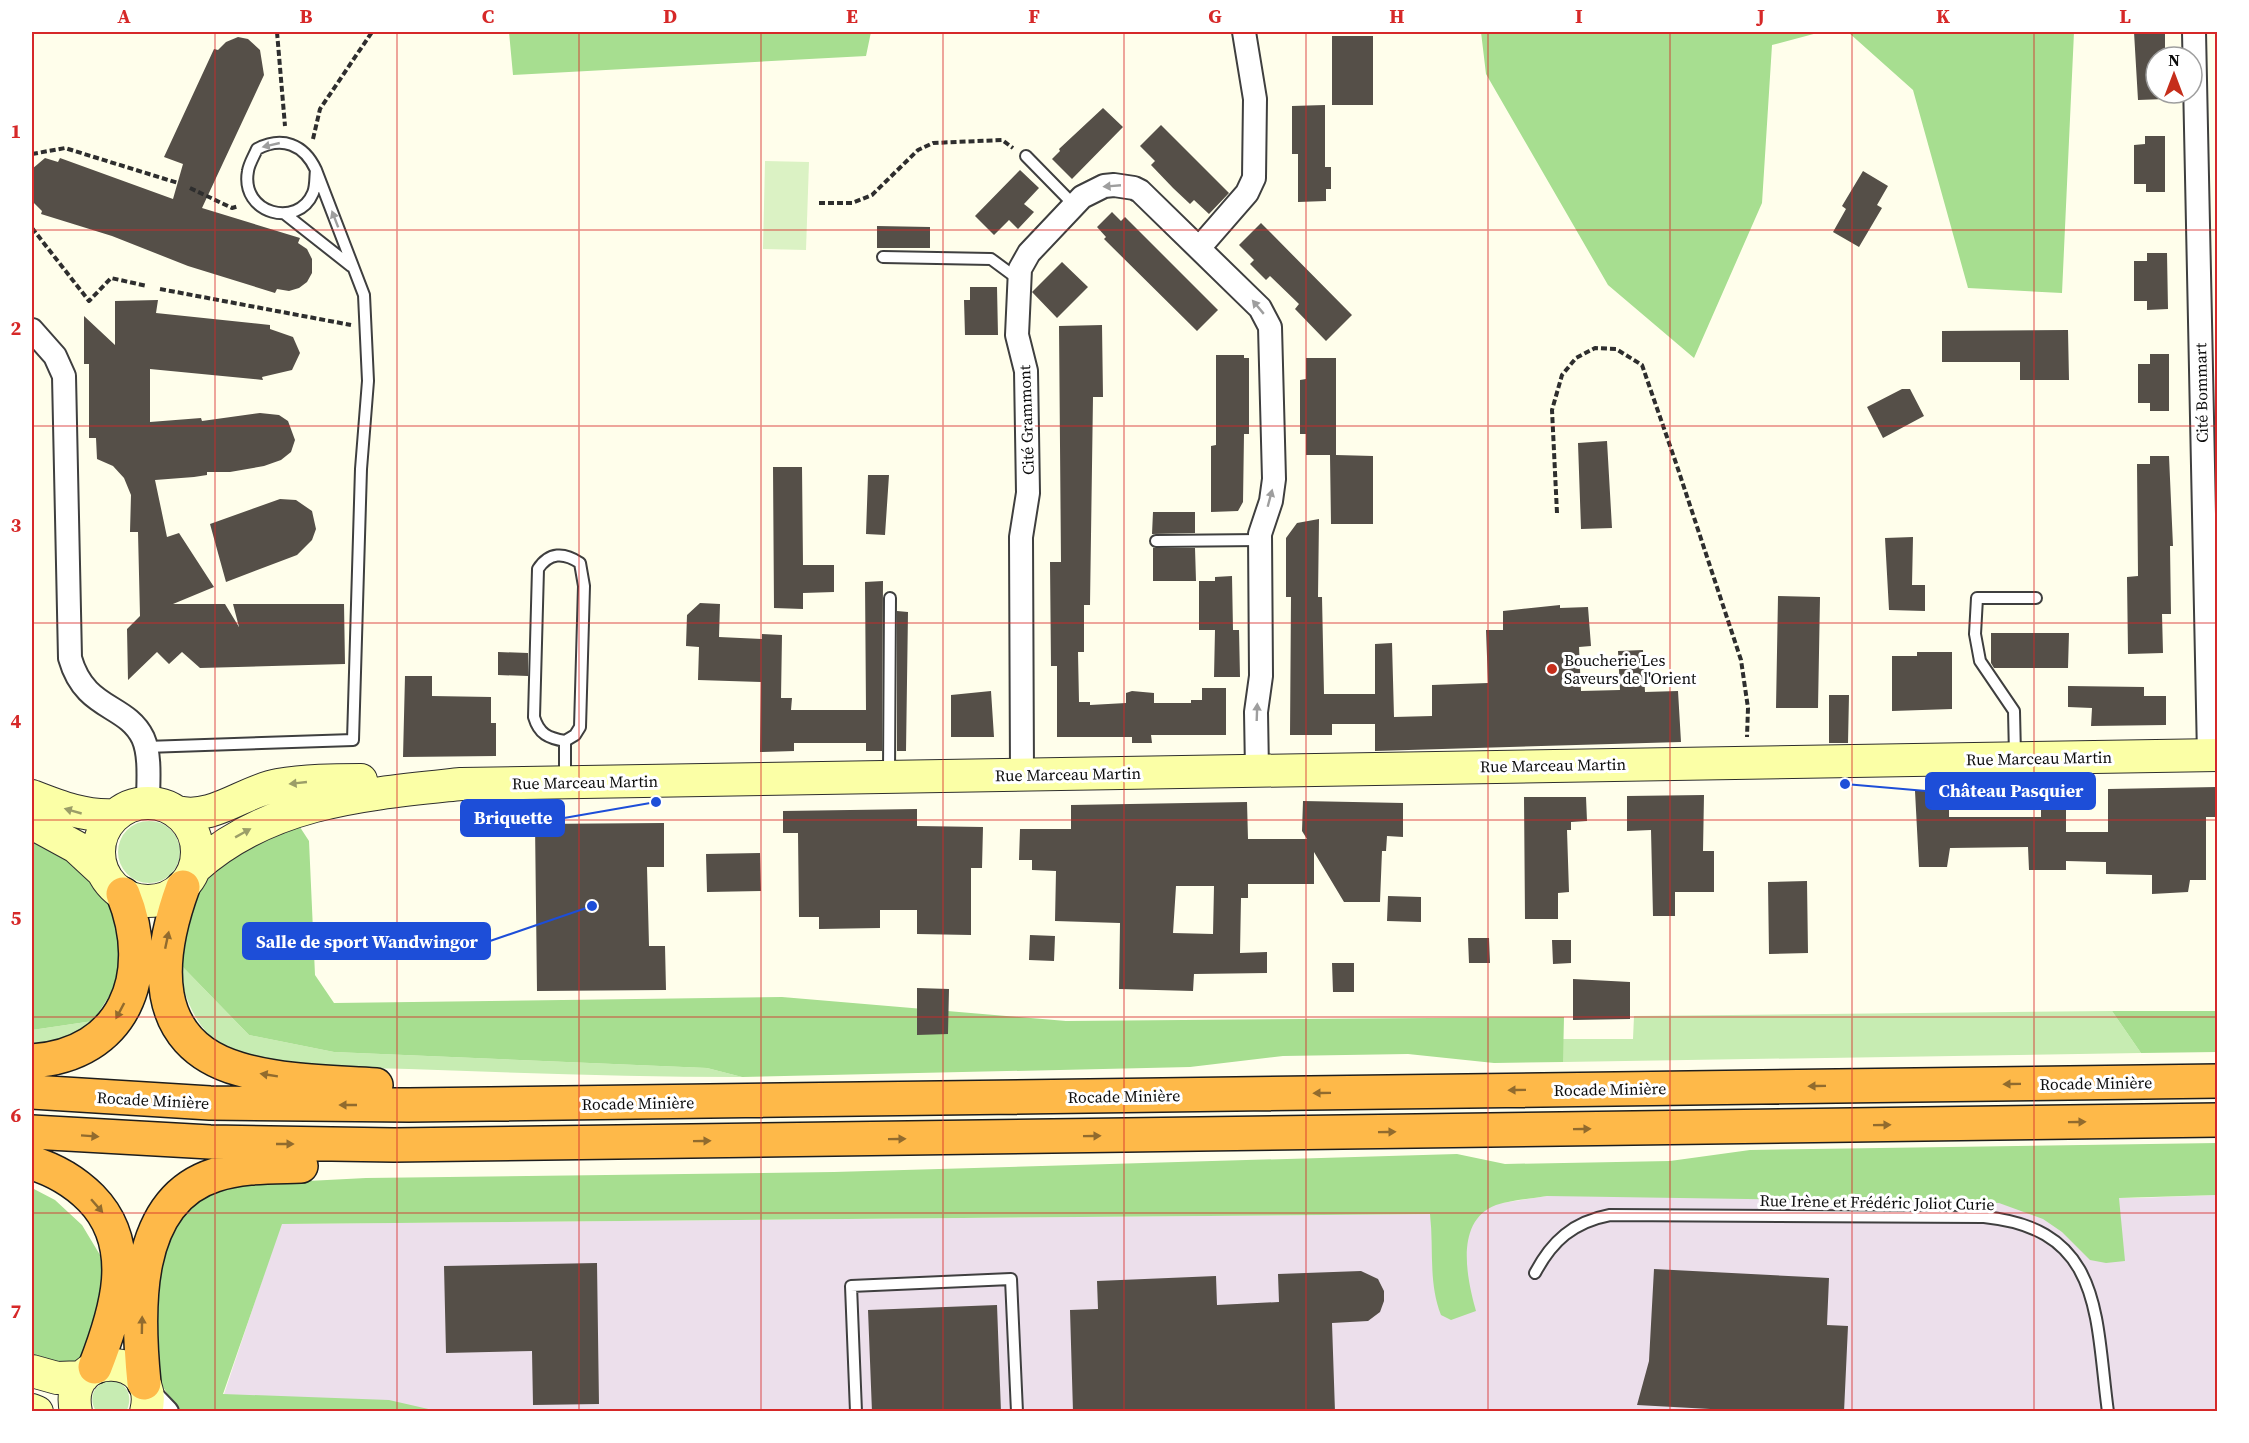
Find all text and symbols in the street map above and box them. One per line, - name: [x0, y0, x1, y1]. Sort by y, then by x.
- text: A: [117, 2, 131, 30]
- text: B: [299, 2, 313, 30]
- text: C: [482, 2, 494, 30]
- text: D: [663, 2, 677, 30]
- text: E: [846, 2, 858, 30]
- text: F: [1028, 2, 1040, 30]
- text: G: [1208, 2, 1222, 30]
- text: H: [1389, 2, 1405, 30]
- text: I: [1575, 2, 1583, 30]
- text: J: [1755, 2, 1765, 30]
- text: K: [1936, 2, 1950, 30]
- text: L: [2119, 2, 2131, 30]
- north arrow: [2144, 45, 2204, 105]
- text: N: [2168, 49, 2180, 71]
- text: 1: [11, 117, 21, 145]
- one-way arrow: [261, 141, 280, 150]
- one-way arrow: [1102, 182, 1121, 191]
- one-way arrow: [330, 210, 339, 228]
- one-way arrow: [1252, 300, 1265, 315]
- text: 2: [11, 314, 22, 342]
- street label: Cité Bommart: [2189, 342, 2213, 443]
- street label: Cité Grammont: [1013, 364, 1039, 475]
- one-way arrow: [1266, 489, 1276, 507]
- text: 3: [11, 511, 22, 539]
- place label: Boucherie Les Saveurs de l'Orient: [1564, 649, 1697, 689]
- marker: Boucherie Les Saveurs de l'Orient: [1545, 662, 1559, 676]
- one-way arrow: [1252, 702, 1261, 721]
- text: 4: [11, 707, 22, 735]
- street label: Rue Marceau Martin: [1966, 746, 2112, 770]
- street label: Rue Marceau Martin: [1480, 753, 1626, 777]
- street label: Rue Marceau Martin: [995, 762, 1141, 786]
- street label: Rue Marceau Martin: [512, 770, 658, 794]
- callout: Château Pasquier: [1926, 773, 2095, 809]
- one-way arrow: [288, 778, 307, 787]
- text: Château Pasquier: [1939, 778, 2084, 803]
- callout: Briquette: [461, 800, 564, 836]
- text: Briquette: [474, 805, 552, 830]
- one-way arrow: [64, 806, 82, 815]
- one-way arrow: [234, 828, 251, 838]
- text: 5: [11, 904, 22, 932]
- callout: Salle de sport Wandwingor: [243, 923, 490, 959]
- text: Salle de sport Wandwingor: [256, 929, 479, 954]
- one-way arrow: [163, 931, 173, 949]
- one-way arrow: [115, 1003, 125, 1020]
- one-way arrow: [259, 1071, 278, 1080]
- street label: Rocade Minière: [2040, 1071, 2152, 1095]
- street label: Rocade Minière: [1554, 1077, 1666, 1101]
- one-way arrow: [2003, 1079, 2022, 1089]
- one-way arrow: [1808, 1081, 1827, 1091]
- street label: Rocade Minière: [1068, 1084, 1180, 1108]
- street label: Rocade Minière: [96, 1086, 210, 1114]
- one-way arrow: [1508, 1086, 1527, 1095]
- one-way arrow: [1313, 1088, 1332, 1098]
- street label: Rocade Minière: [582, 1091, 694, 1115]
- one-way arrow: [338, 1100, 357, 1110]
- text: 6: [11, 1101, 22, 1129]
- one-way arrow: [2068, 1117, 2087, 1127]
- one-way arrow: [1873, 1120, 1892, 1130]
- one-way arrow: [1573, 1124, 1592, 1134]
- one-way arrow: [1378, 1127, 1397, 1137]
- one-way arrow: [80, 1131, 99, 1141]
- one-way arrow: [1082, 1131, 1101, 1140]
- one-way arrow: [887, 1134, 906, 1144]
- one-way arrow: [692, 1136, 711, 1146]
- one-way arrow: [275, 1139, 294, 1149]
- street label: Rue Irène et Frédéric Joliot Curie: [1759, 1189, 1995, 1215]
- one-way arrow: [90, 1198, 103, 1213]
- text: 7: [11, 1297, 22, 1325]
- one-way arrow: [137, 1315, 147, 1334]

